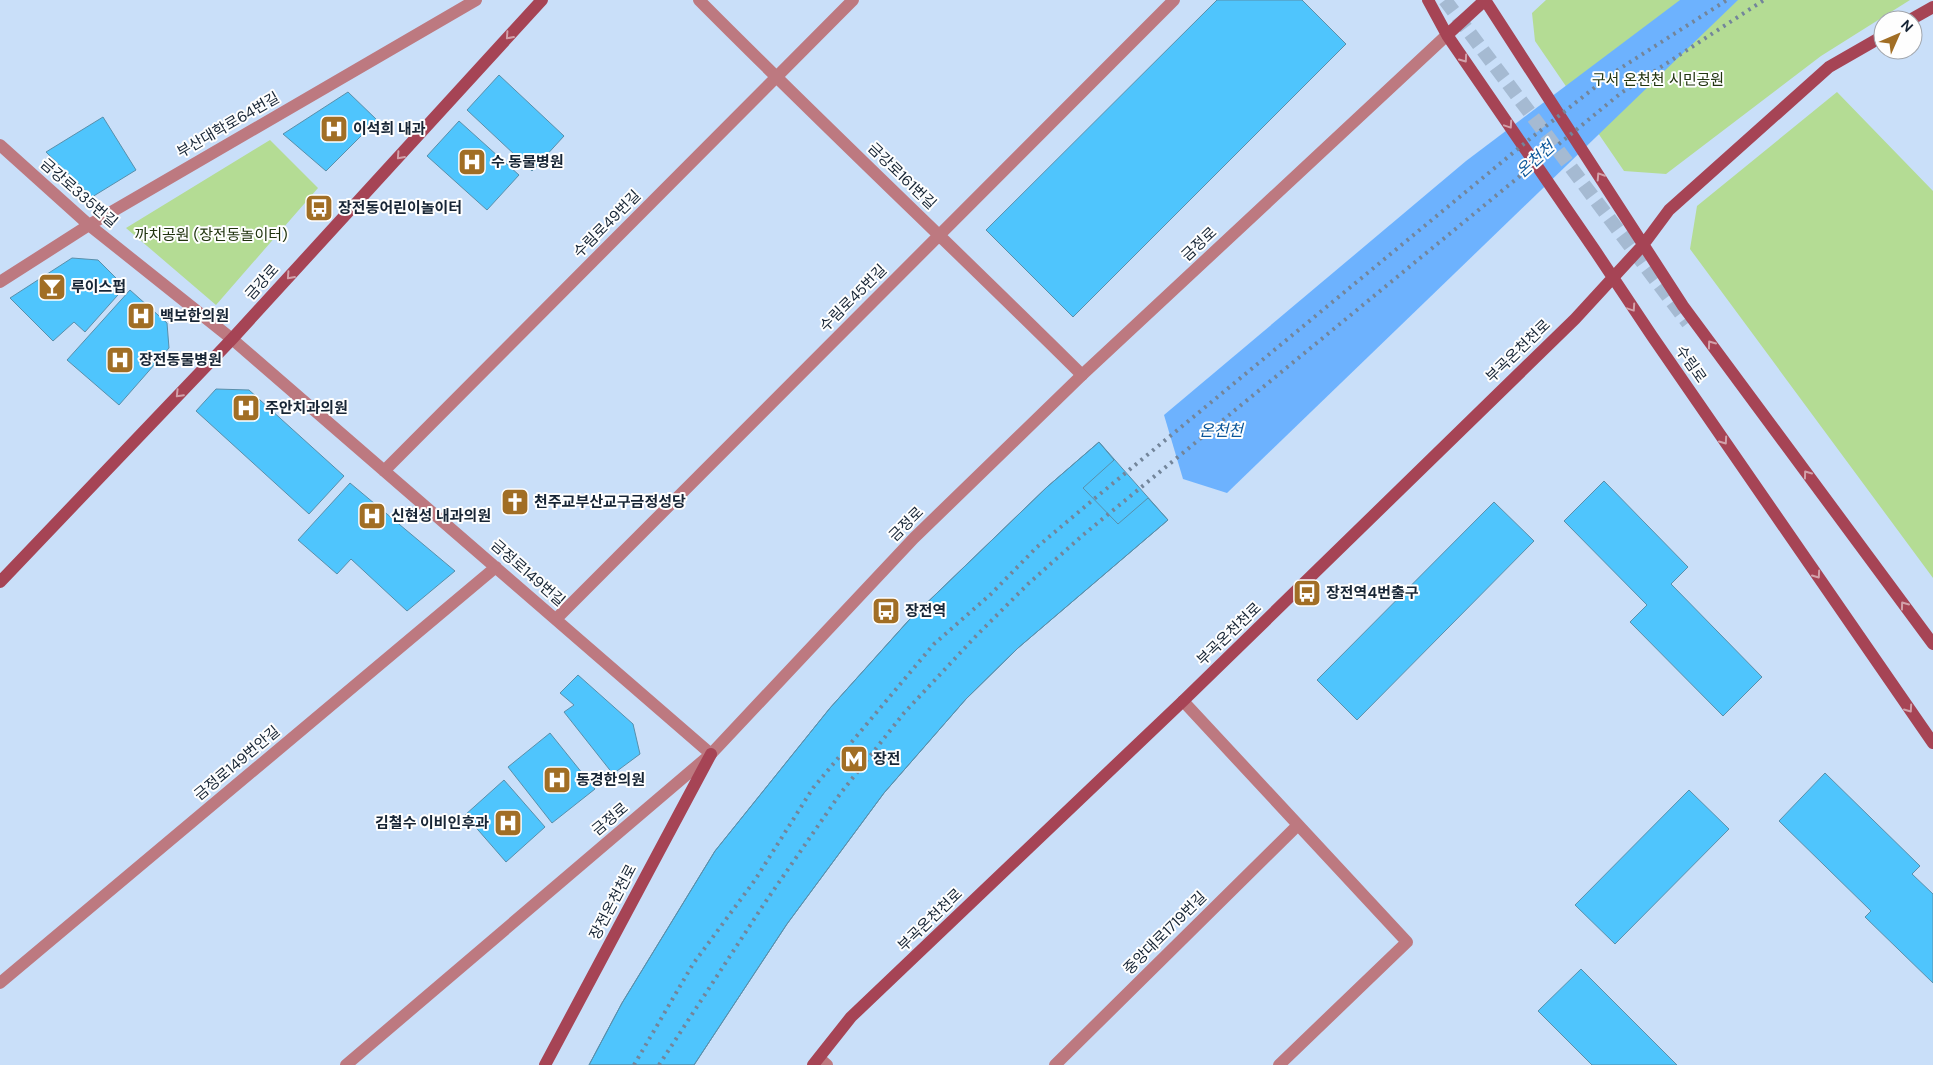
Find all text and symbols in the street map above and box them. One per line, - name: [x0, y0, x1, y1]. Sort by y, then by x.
- north arrow: [1873, 10, 1923, 60]
- text: N: [1897, 16, 1917, 36]
- one-way arrow: [506, 30, 515, 39]
- one-way arrow: [1458, 54, 1467, 63]
- park label: 구서 온천천 시민공원: [1592, 70, 1724, 90]
- street label: 부산대학로64번길: [173, 88, 283, 162]
- hospital icon: 이석희 내과: [319, 114, 349, 144]
- place label: 이석희 내과: [353, 119, 426, 139]
- one-way arrow: [1503, 119, 1512, 128]
- water label: 온천천: [1512, 135, 1560, 182]
- street label: 금강로161번길: [863, 138, 941, 214]
- hospital icon: 수 동물병원: [457, 147, 487, 177]
- one-way arrow: [397, 150, 406, 159]
- place label: 수 동물병원: [491, 152, 564, 172]
- street label: 금강로335번길: [36, 154, 122, 232]
- one-way arrow: [1596, 172, 1606, 181]
- street label: 수림로49번길: [569, 186, 645, 262]
- bus stop icon: 장전동어린이놀이터: [304, 193, 334, 223]
- place label: 장전동어린이놀이터: [338, 198, 462, 218]
- street label: 금정로: [1177, 223, 1221, 265]
- park label: 까치공원 (장전동놀이터): [134, 225, 288, 245]
- street label: 금강로: [241, 260, 283, 304]
- street label: 수림로45번길: [815, 260, 891, 336]
- one-way arrow: [287, 270, 296, 279]
- bar icon: 루이스펍: [37, 272, 67, 302]
- place label: 루이스펍: [71, 277, 126, 297]
- hospital icon: 백보한의원: [126, 301, 156, 331]
- one-way arrow: [1626, 302, 1635, 311]
- place label: 백보한의원: [160, 306, 229, 326]
- street label: 부곡온천천로: [1481, 315, 1555, 387]
- one-way arrow: [1708, 340, 1717, 349]
- street label: 수림로: [1671, 341, 1711, 387]
- hospital icon: 장전동물병원: [105, 345, 135, 375]
- place label: 장전동물병원: [139, 350, 222, 370]
- one-way arrow: [176, 389, 185, 398]
- hospital icon: 주안치과의원: [231, 393, 261, 423]
- place label: 주안치과의원: [265, 398, 348, 418]
- water label: 온천천: [1199, 420, 1245, 441]
- one-way arrow: [1718, 436, 1727, 445]
- one-way arrow: [1805, 471, 1813, 480]
- church icon: 천주교부산교구금정성당: [500, 487, 530, 517]
- place label: 천주교부산교구금정성당: [534, 492, 686, 512]
- hospital icon: 신현성 내과의원: [357, 501, 387, 531]
- street label: 금정로: [884, 502, 928, 546]
- place label: 신현성 내과의원: [391, 506, 491, 526]
- street label: 금정로149번길: [487, 535, 569, 611]
- one-way arrow: [1811, 569, 1820, 579]
- bus stop icon: 장전역4번출구: [1292, 578, 1322, 608]
- place label: 장전역4번출구: [1326, 583, 1419, 603]
- bus stop icon: 장전역: [871, 596, 901, 626]
- street label: 부곡온천천로: [1192, 598, 1266, 670]
- place label: 장전역: [905, 601, 946, 621]
- one-way arrow: [1901, 601, 1910, 611]
- one-way arrow: [1903, 703, 1912, 712]
- street label: 금정로149번안길: [190, 721, 284, 805]
- metro station icon: 장전: [839, 744, 869, 774]
- place label: 장전: [873, 749, 901, 769]
- hospital icon: 동경한의원: [542, 765, 572, 795]
- place label: 동경한의원: [576, 770, 645, 790]
- street label: 금정로: [588, 798, 632, 840]
- hospital icon: 김철수 이비인후과: [493, 808, 523, 838]
- place label: 김철수 이비인후과: [375, 813, 489, 833]
- street label: 장전온천천로: [585, 861, 641, 943]
- street label: 부곡온천천로: [893, 884, 967, 956]
- street label: 중앙대로1719번길: [1119, 887, 1211, 979]

